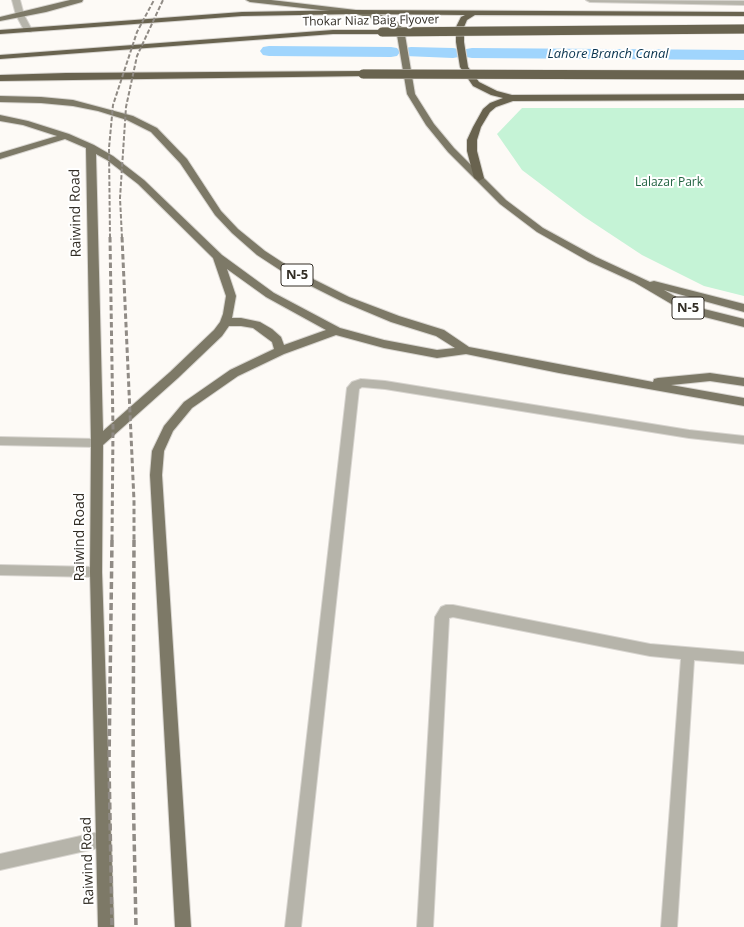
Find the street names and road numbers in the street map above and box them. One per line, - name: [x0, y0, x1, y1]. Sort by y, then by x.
- street label: Thokar Niaz Baig Flyover: [302, 13, 440, 29]
- street label: Raiwind Road: [67, 169, 85, 257]
- road number: N-5: [281, 264, 313, 286]
- road number: N-5: [672, 297, 704, 319]
- street label: Raiwind Road: [72, 493, 88, 581]
- street label: Raiwind Road: [78, 816, 98, 906]

